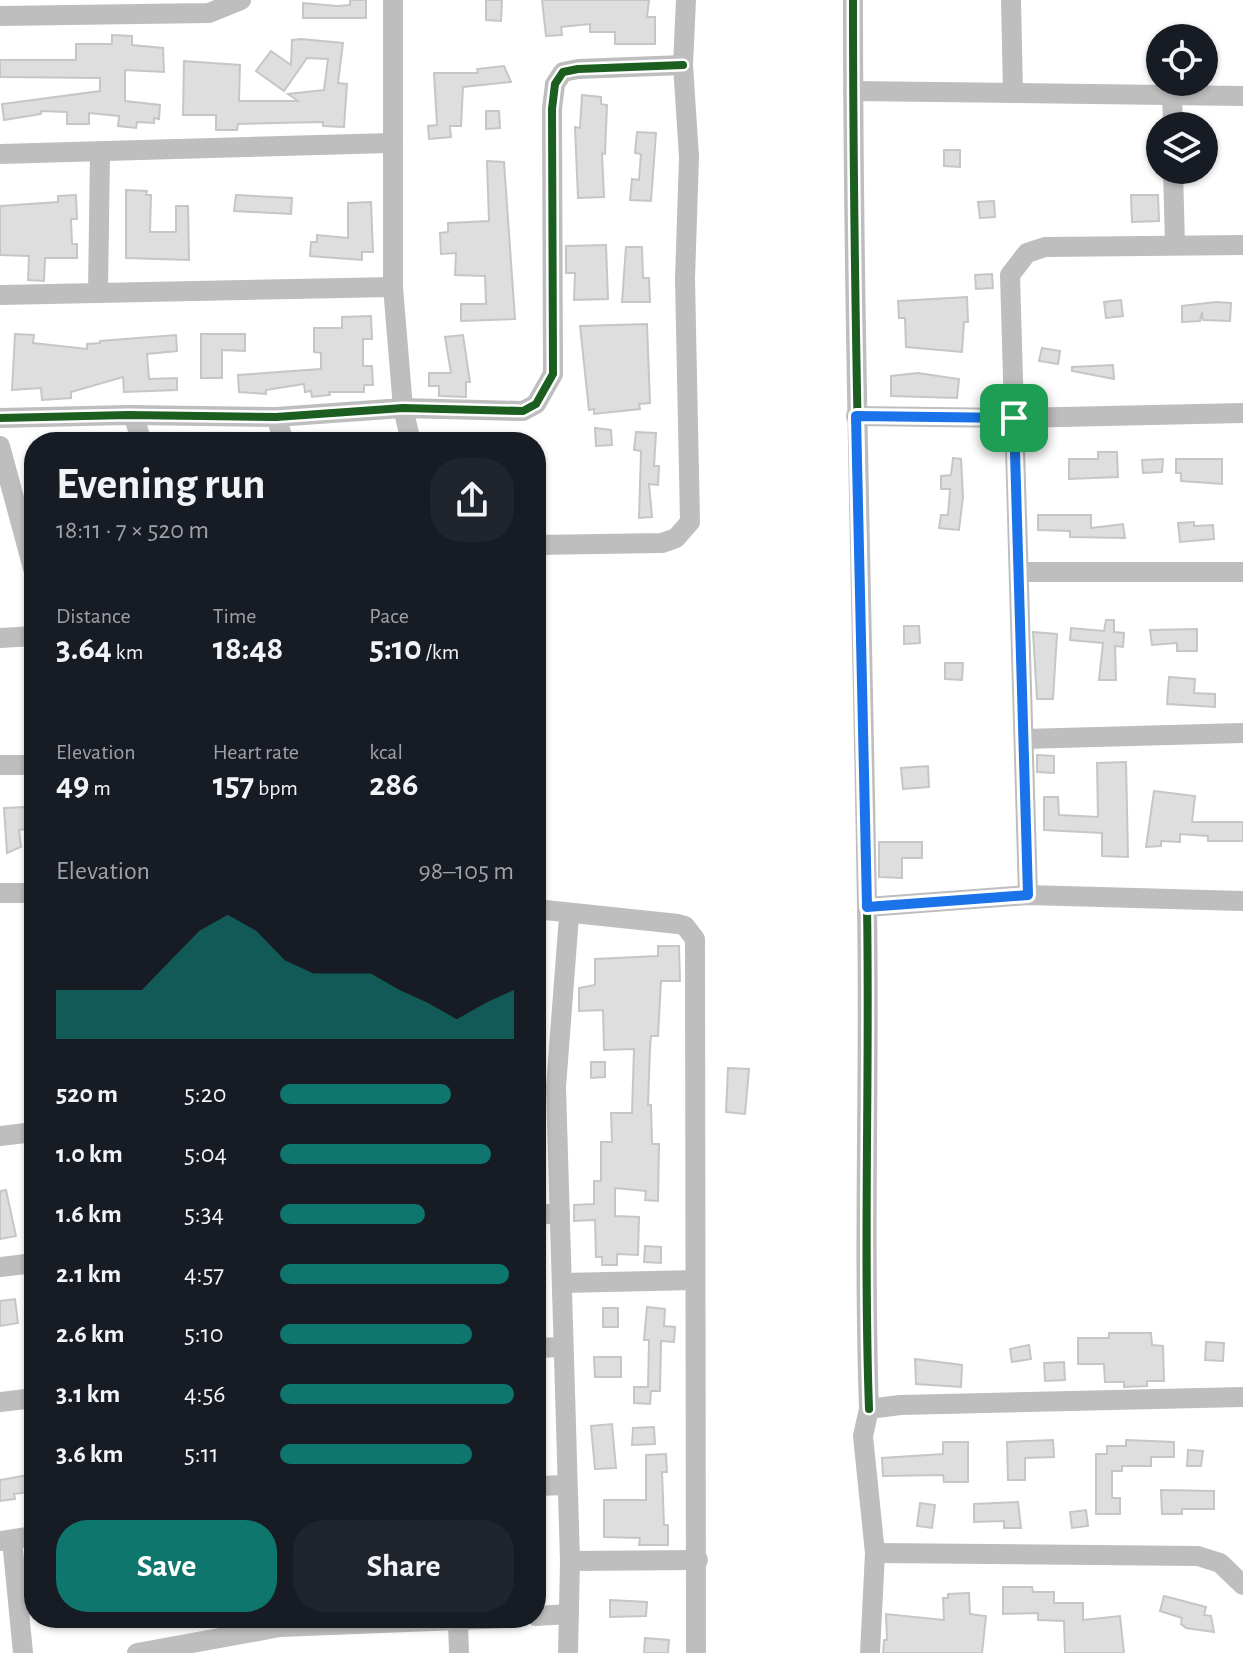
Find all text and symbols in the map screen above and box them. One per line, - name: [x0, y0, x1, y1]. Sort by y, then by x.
- map controls: [1146, 24, 1218, 184]
- button: locate: [1146, 24, 1218, 96]
- button: layers: [1146, 112, 1218, 184]
- pin: [980, 384, 1048, 452]
- icon: arrive: [992, 396, 1036, 440]
- button: share: [430, 458, 514, 542]
- text: Evening run: [56, 463, 265, 507]
- text: 18:11 · 7 × 520 m: [56, 517, 209, 543]
- text: Distance: [56, 605, 131, 627]
- text: Time: [213, 605, 257, 627]
- text: Pace: [369, 605, 409, 627]
- text: 3.64: [56, 632, 112, 666]
- text: 18:48: [213, 632, 283, 666]
- text: 5:10: [369, 632, 422, 666]
- text: km: [112, 641, 143, 663]
- text: /km: [422, 641, 459, 663]
- text: Elevation: [56, 741, 136, 763]
- text: Heart rate: [213, 741, 299, 763]
- text: kcal: [369, 741, 403, 763]
- text: 49: [56, 768, 90, 802]
- text: 157: [213, 768, 254, 802]
- text: 286: [369, 768, 419, 802]
- text: m: [90, 777, 111, 799]
- text: bpm: [254, 777, 298, 799]
- text: Elevation: [56, 858, 150, 884]
- text: 98–105 m: [418, 858, 514, 884]
- text: 520 m: [56, 1081, 118, 1107]
- text: 5:20: [184, 1081, 226, 1107]
- text: 1.0 km: [56, 1141, 123, 1167]
- text: 5:04: [184, 1141, 227, 1167]
- text: 1.6 km: [56, 1201, 122, 1227]
- text: 5:34: [184, 1201, 224, 1227]
- text: 2.1 km: [56, 1261, 121, 1287]
- text: 4:57: [184, 1261, 224, 1287]
- text: 2.6 km: [56, 1321, 125, 1347]
- text: 5:10: [184, 1321, 224, 1347]
- text: 3.1 km: [56, 1381, 120, 1407]
- text: 4:56: [184, 1381, 226, 1407]
- text: 3.6 km: [56, 1441, 124, 1467]
- text: 5:11: [184, 1441, 219, 1467]
- button: Save: [56, 1520, 277, 1612]
- button: Share: [293, 1520, 514, 1612]

